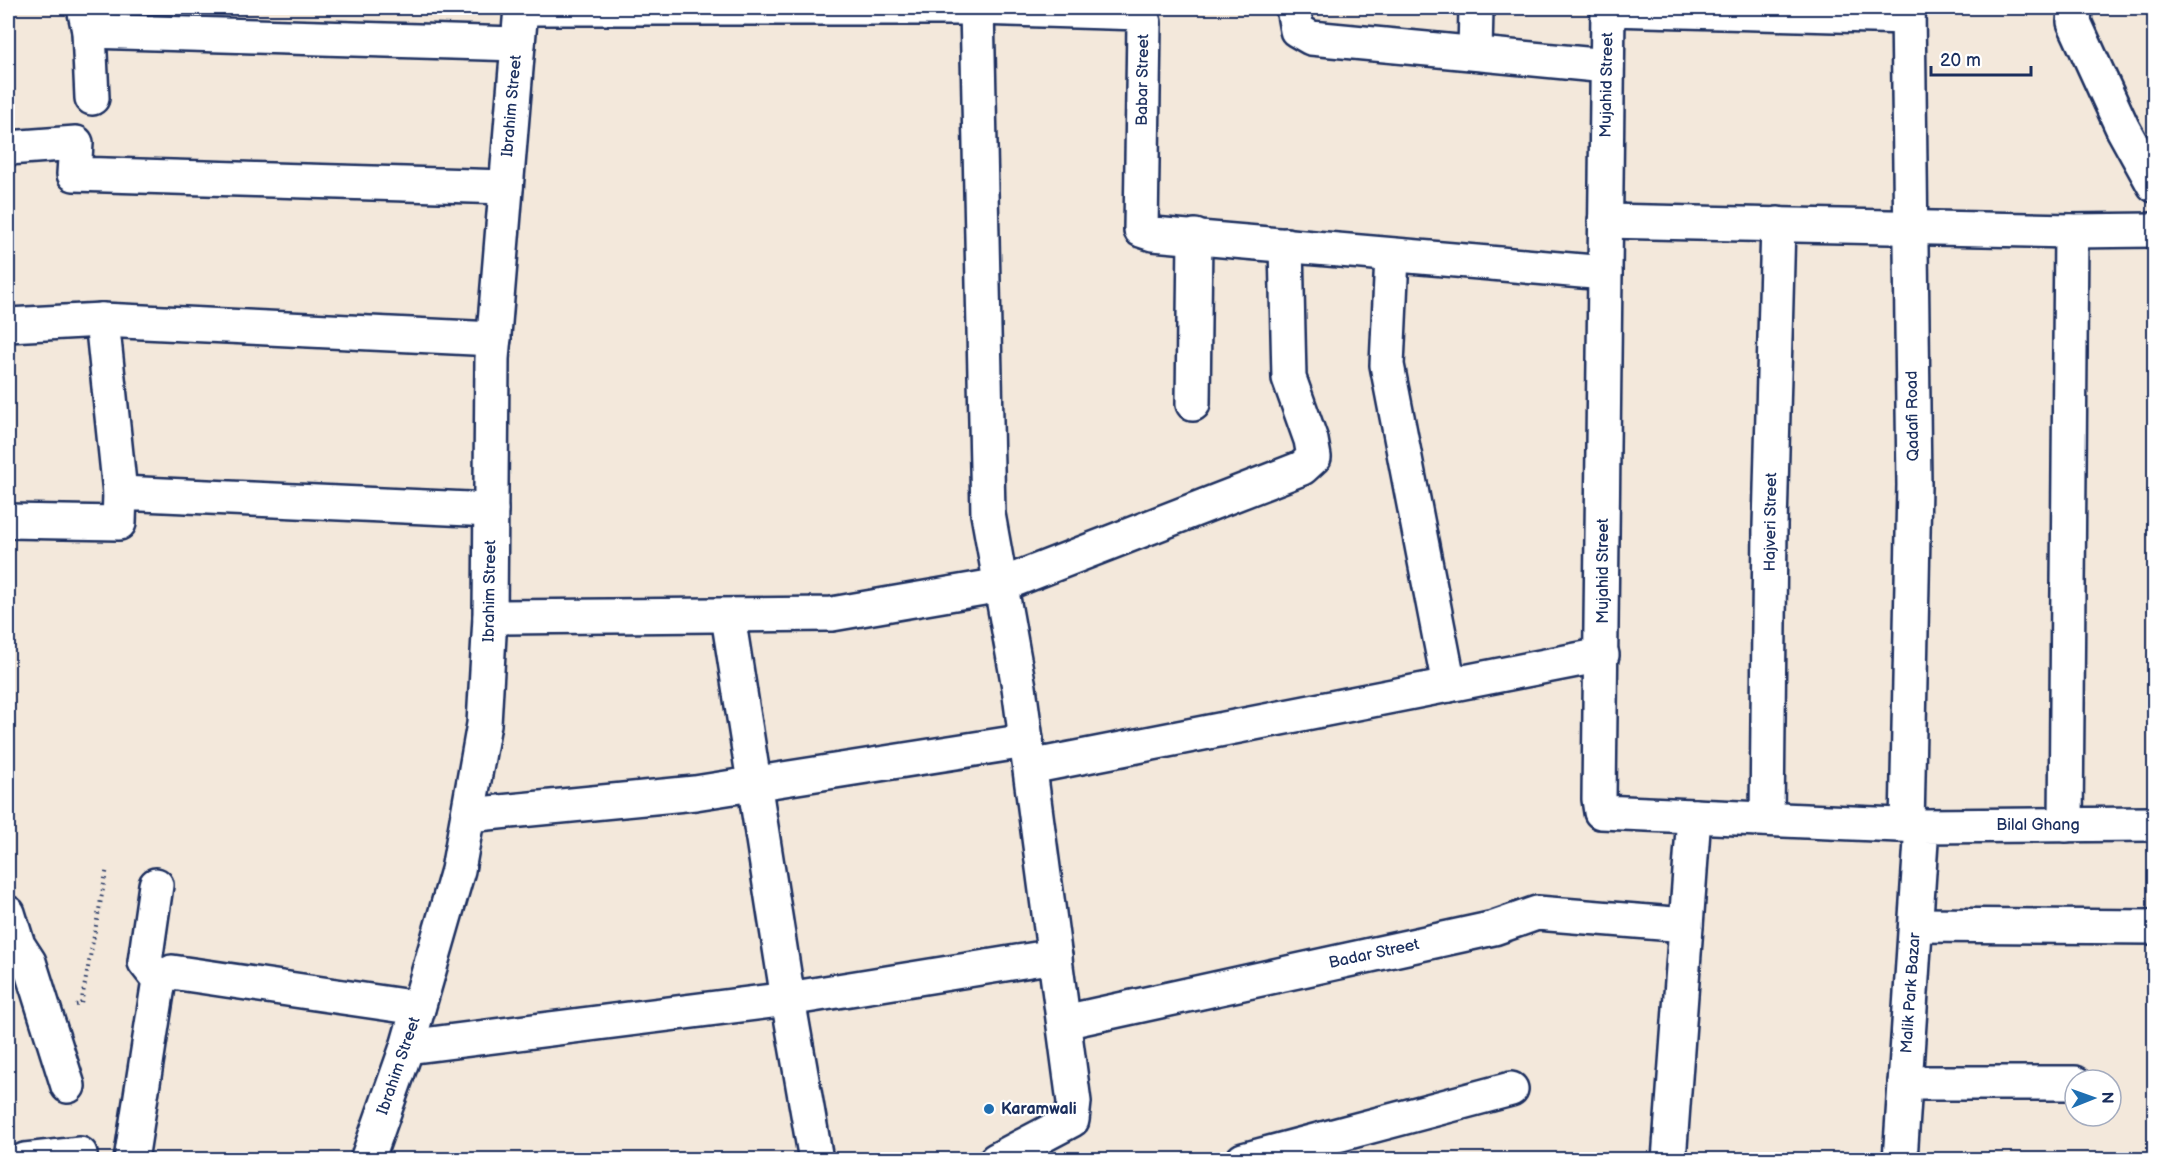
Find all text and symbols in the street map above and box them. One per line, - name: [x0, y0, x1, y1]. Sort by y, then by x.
- street label: Mujahid Street: [1597, 32, 1617, 138]
- street label: Babar Street: [1133, 34, 1153, 126]
- scale bar: [1931, 39, 2032, 77]
- text: 20 m: [1940, 50, 1981, 71]
- street label: Ibrahim Street: [498, 54, 526, 158]
- street label: Qadafi Road: [1903, 371, 1923, 461]
- street label: Hajveri Street: [1761, 472, 1781, 572]
- street label: Mujahid Street: [1594, 518, 1613, 624]
- street label: Ibrahim Street: [480, 540, 500, 642]
- street label: Bilal Ghang: [1996, 816, 2080, 835]
- street label: Malik Park Bazar: [1897, 932, 1925, 1054]
- street label: Badar Street: [1327, 935, 1421, 973]
- street label: Ibrahim Street: [373, 1014, 425, 1117]
- north arrow: [2063, 1068, 2123, 1128]
- text: N: [2097, 1092, 2116, 1104]
- place label: Karamwali: [1001, 1100, 1077, 1119]
- marker: Karamwali: [982, 1102, 996, 1116]

